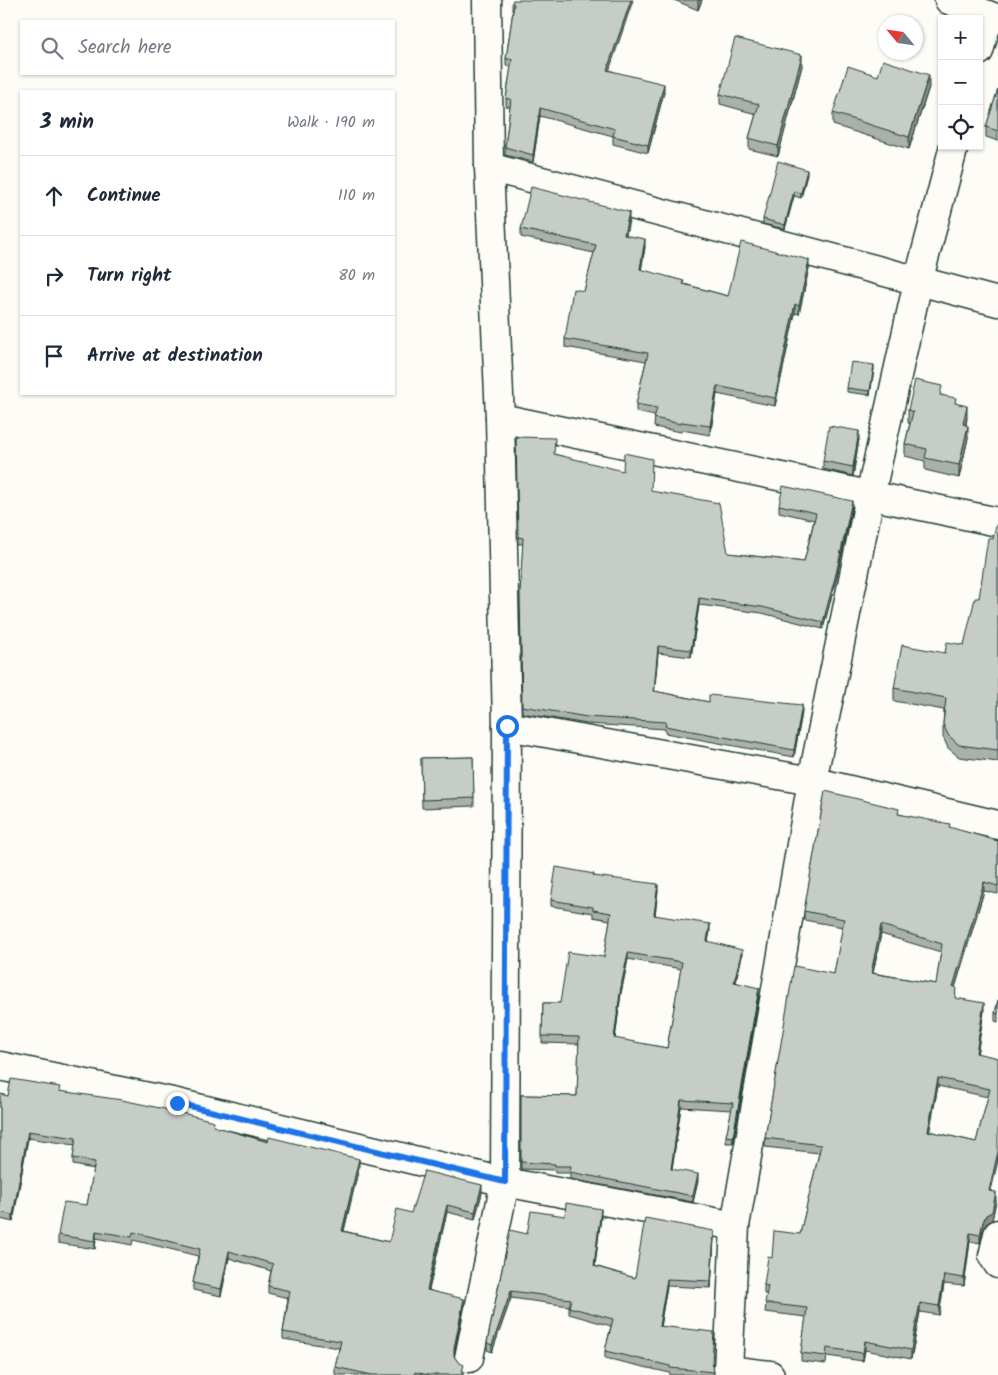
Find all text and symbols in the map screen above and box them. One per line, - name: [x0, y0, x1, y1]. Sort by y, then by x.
- north arrow: [878, 15, 923, 60]
- map controls: [938, 15, 983, 150]
- button: +: [938, 15, 983, 60]
- search box: [20, 20, 395, 75]
- text: Search here: [78, 33, 172, 63]
- icon: search: [38, 34, 66, 62]
- button: −: [938, 60, 983, 105]
- button: locate: [938, 105, 983, 150]
- text: 3 min: [40, 106, 94, 139]
- text: Walk · 190 m: [287, 110, 375, 135]
- text: Continue: [87, 181, 160, 211]
- icon: ahead: [40, 182, 68, 210]
- text: 110 m: [338, 183, 375, 208]
- text: Turn right: [87, 261, 172, 291]
- icon: right: [40, 262, 68, 290]
- text: 80 m: [338, 263, 375, 288]
- text: Arrive at destination: [87, 341, 263, 371]
- icon: arrive: [40, 342, 68, 370]
- route start: [496, 715, 519, 738]
- route end: [166, 1092, 189, 1115]

